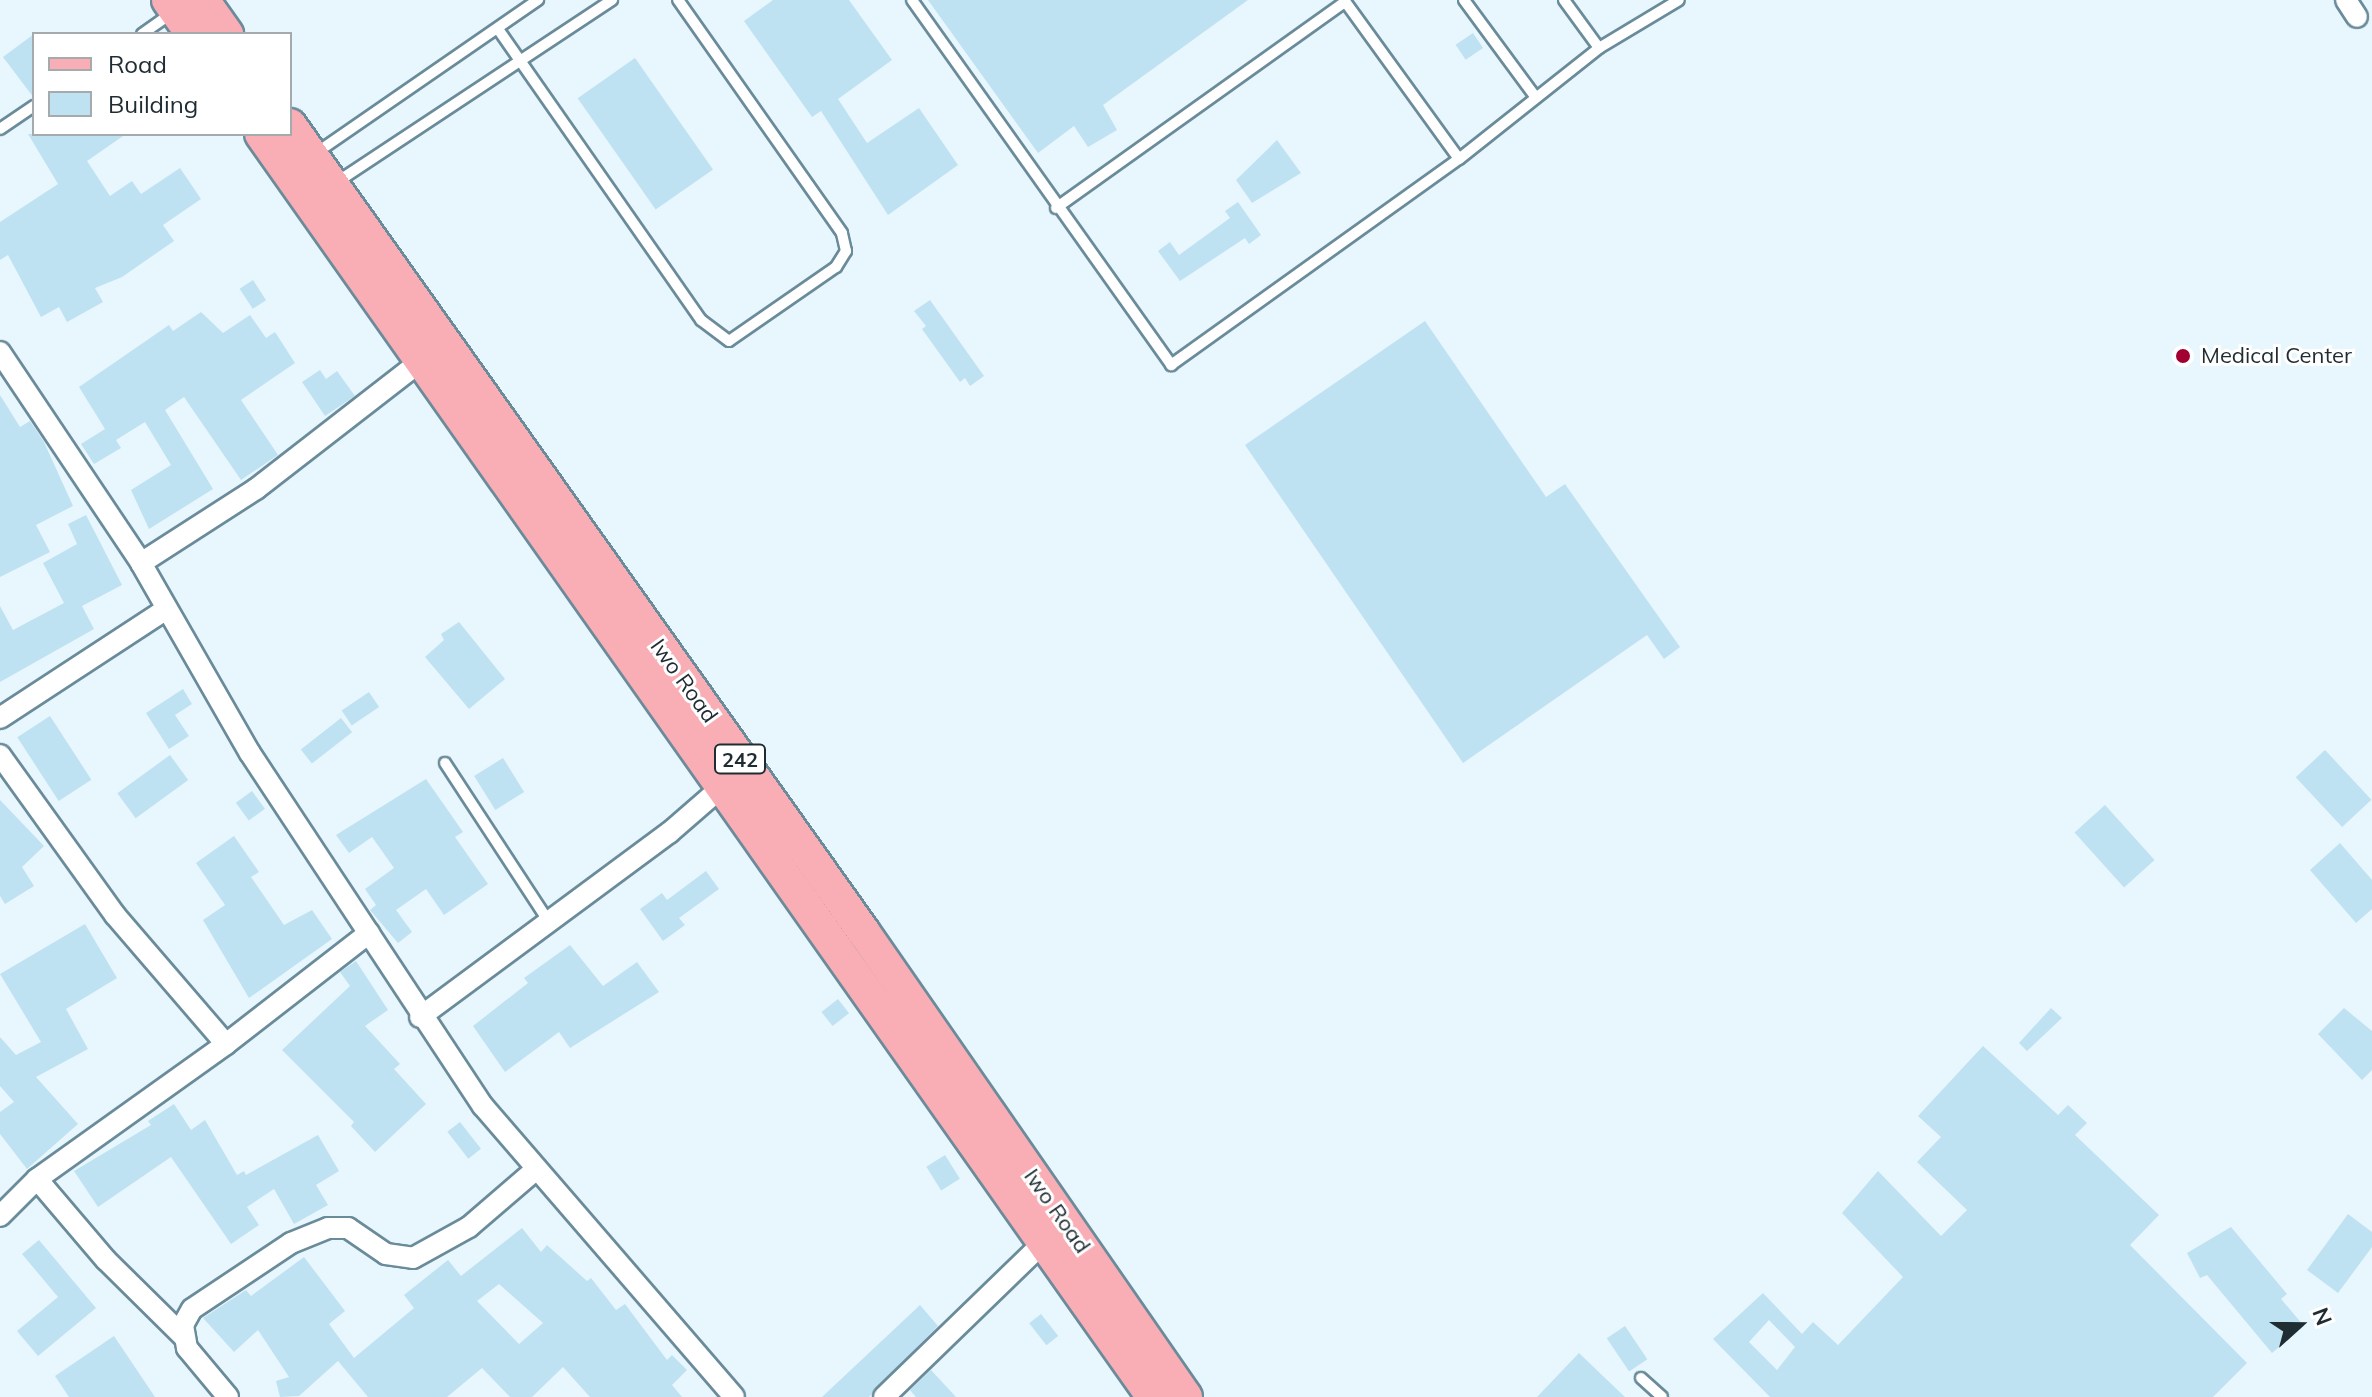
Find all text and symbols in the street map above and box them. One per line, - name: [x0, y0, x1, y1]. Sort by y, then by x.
- legend: [32, 32, 292, 136]
- text: Road: [108, 49, 167, 79]
- text: Building: [108, 89, 198, 119]
- place label: Medical Center: [2201, 343, 2352, 369]
- marker: Medical Center: [2172, 345, 2194, 367]
- street label: Iwo Road: [645, 634, 723, 728]
- road number: 242: [714, 743, 766, 775]
- street label: Iwo Road: [1018, 1164, 1096, 1258]
- north arrow: [2260, 1285, 2340, 1365]
- text: N: [2306, 1304, 2338, 1329]

